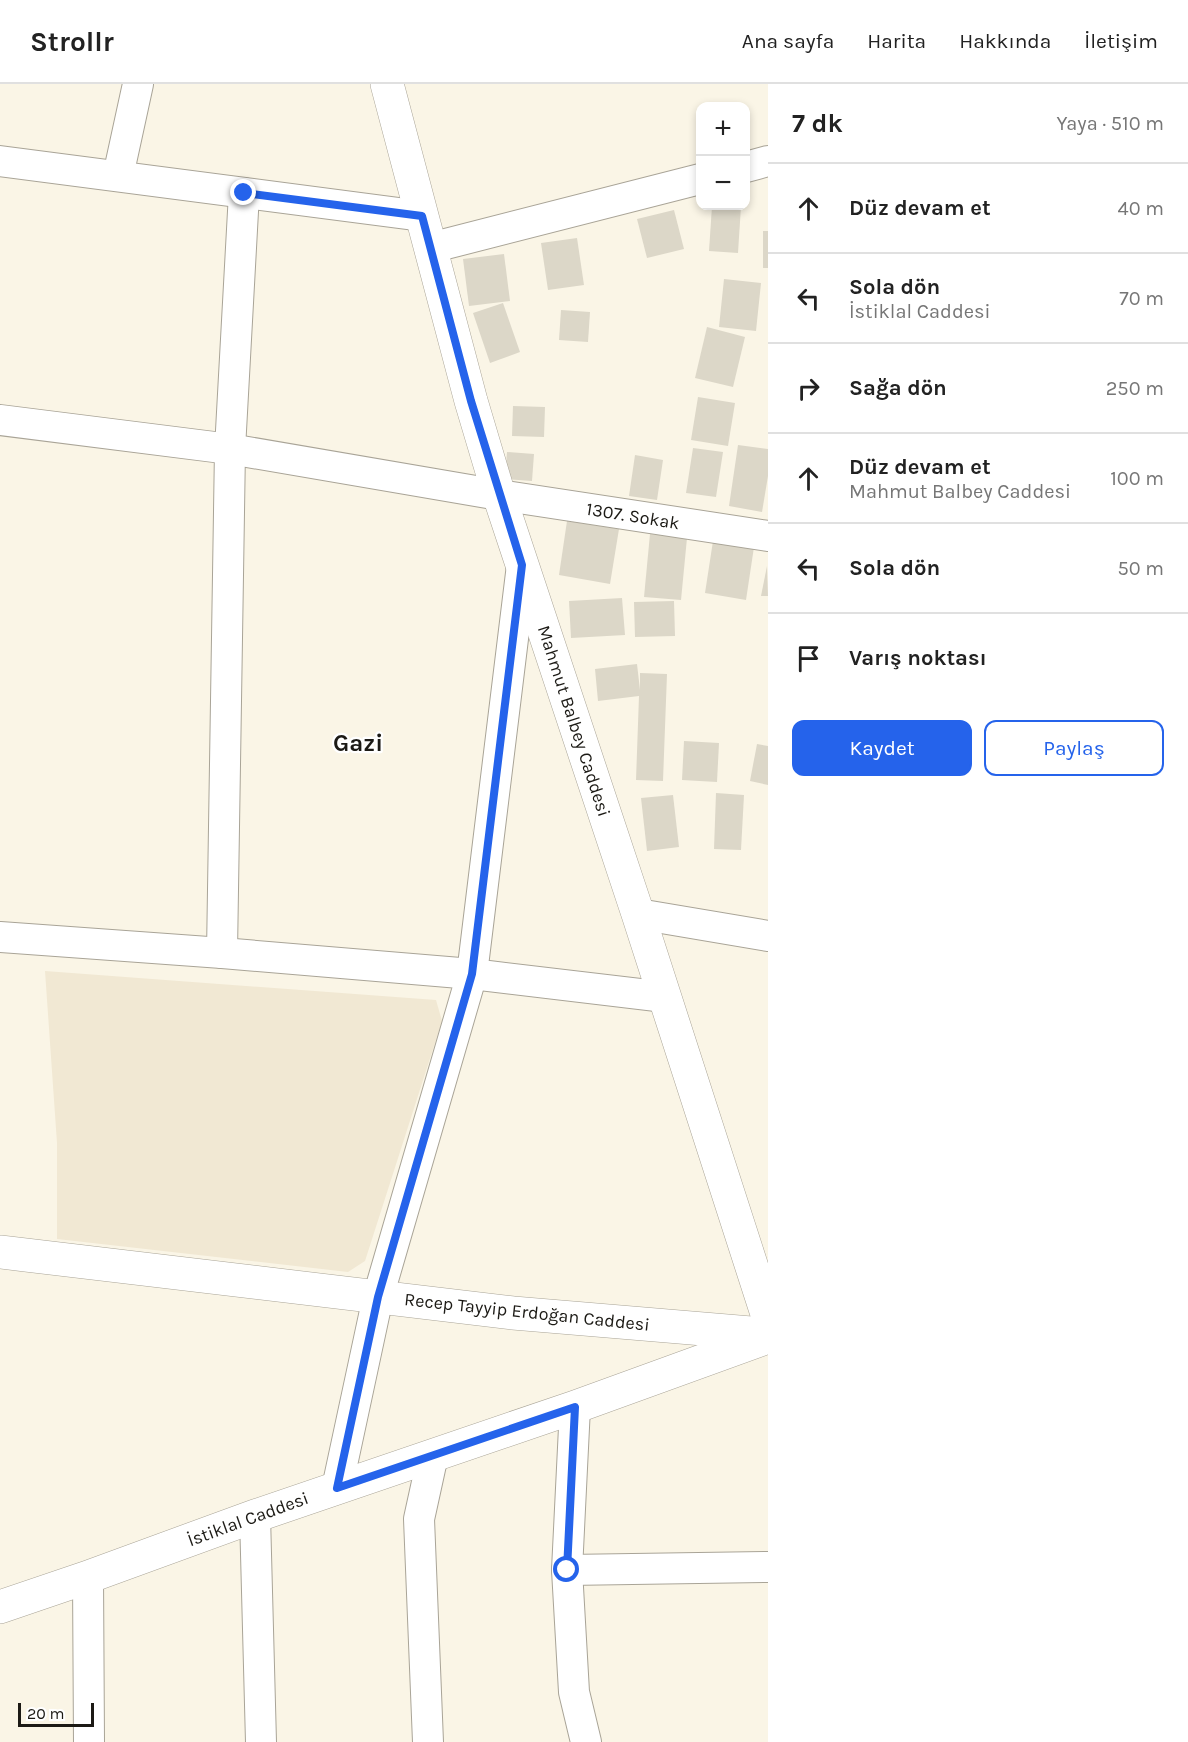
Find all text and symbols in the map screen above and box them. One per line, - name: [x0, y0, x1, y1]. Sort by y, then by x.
- text: Strollr: [30, 25, 114, 58]
- text: Ana sayfa: [742, 29, 834, 53]
- text: Harita: [867, 29, 926, 53]
- text: Hakkında: [959, 29, 1051, 53]
- text: İletişim: [1084, 29, 1158, 53]
- map controls: [696, 102, 750, 210]
- button: +: [696, 102, 750, 156]
- text: 7 dk: [792, 108, 843, 139]
- text: Yaya · 510 m: [1057, 112, 1164, 135]
- button: −: [696, 156, 750, 210]
- route end: [230, 179, 256, 205]
- icon: ahead: [792, 192, 825, 225]
- text: Düz devam et: [849, 195, 991, 221]
- text: 40 m: [1118, 197, 1164, 220]
- text: Sola dön: [849, 274, 940, 300]
- icon: left: [792, 282, 825, 315]
- text: 70 m: [1119, 287, 1164, 310]
- text: İstiklal Caddesi: [849, 300, 991, 323]
- icon: right: [792, 372, 825, 405]
- text: Sağa dön: [849, 375, 947, 401]
- text: 250 m: [1106, 377, 1164, 400]
- text: Düz devam et: [849, 454, 991, 480]
- icon: ahead: [792, 462, 825, 495]
- text: 100 m: [1110, 467, 1164, 490]
- text: Mahmut Balbey Caddesi: [849, 480, 1071, 503]
- street label: 1307. Sokak: [585, 498, 681, 534]
- icon: left: [792, 552, 825, 585]
- text: Sola dön: [849, 555, 940, 581]
- text: 50 m: [1117, 557, 1164, 580]
- street label: Mahmut Balbey Caddesi: [533, 623, 615, 819]
- icon: arrive: [792, 642, 825, 675]
- text: Varış noktası: [849, 645, 987, 671]
- button: Kaydet: [792, 720, 972, 776]
- button: Paylaş: [984, 720, 1164, 776]
- district label: Gazi: [333, 729, 383, 757]
- street label: Recep Tayyip Erdoğan Caddesi: [403, 1288, 651, 1336]
- street label: İstiklal Caddesi: [184, 1487, 312, 1551]
- route start: [553, 1556, 579, 1582]
- scale bar: [18, 1700, 94, 1728]
- text: 20 m: [27, 1704, 65, 1723]

